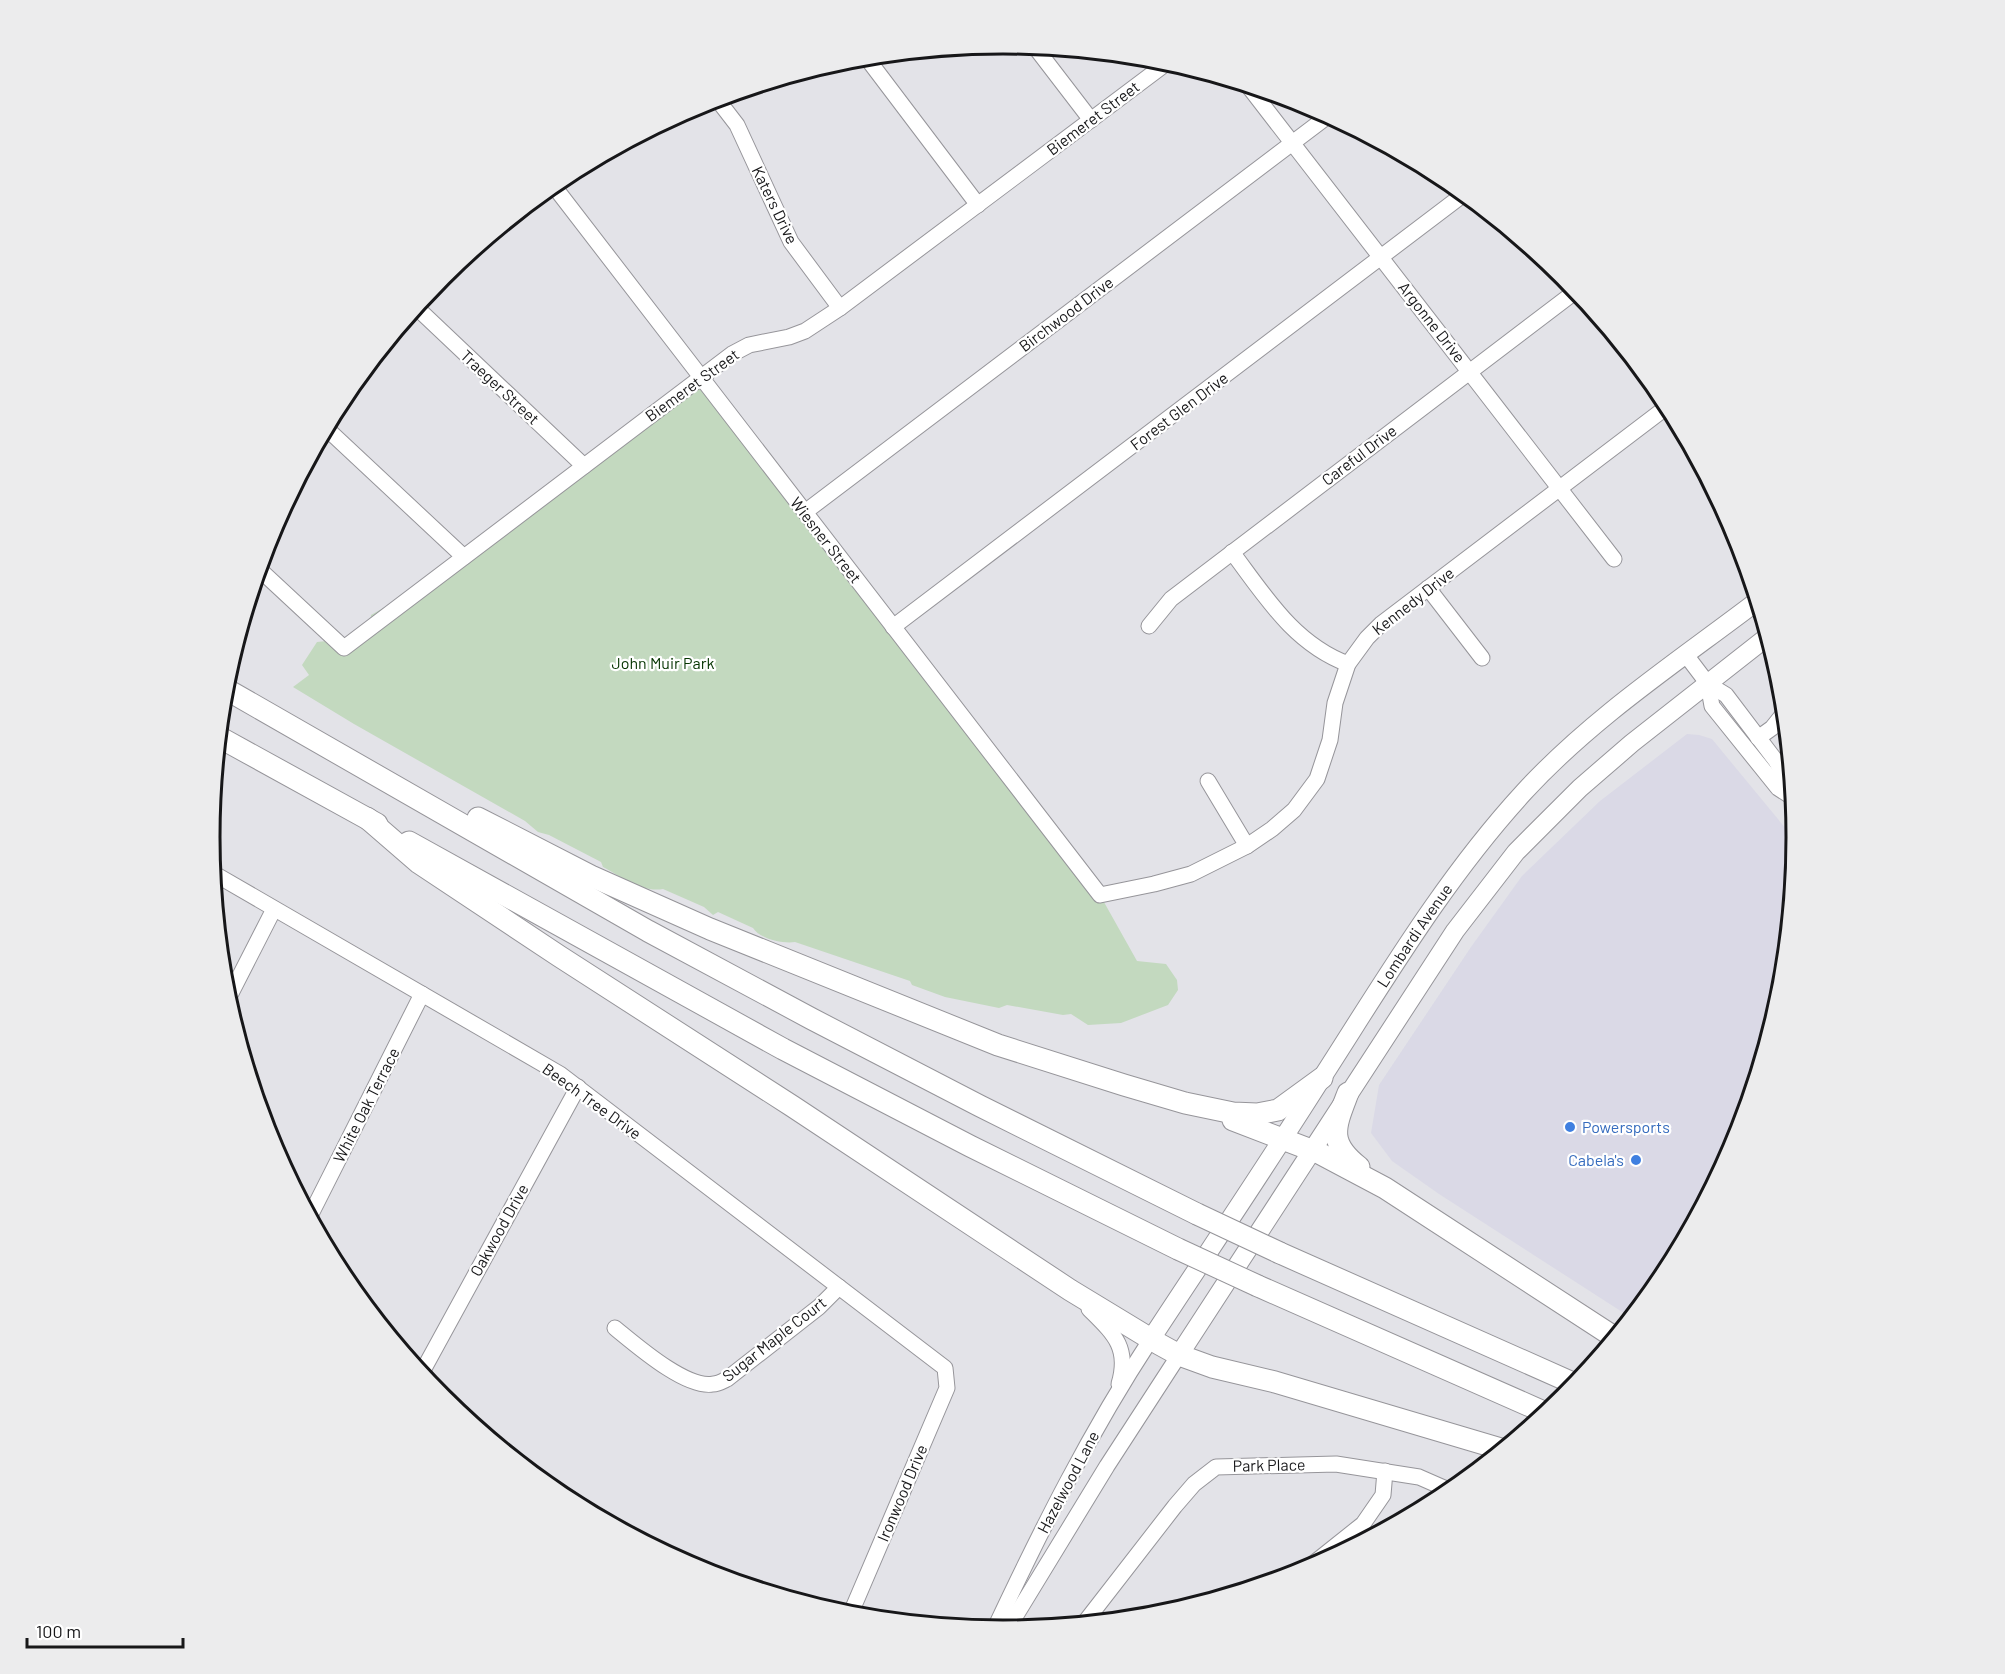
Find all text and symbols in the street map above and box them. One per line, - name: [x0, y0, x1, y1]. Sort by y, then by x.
- street label: Biemeret Street: [1043, 77, 1143, 159]
- street label: Katers Drive: [748, 163, 802, 247]
- street label: Birchwood Drive: [1015, 272, 1117, 355]
- street label: Argonne Drive: [1395, 278, 1470, 366]
- street label: Biemeret Street: [641, 344, 742, 425]
- street label: Traeger Street: [457, 345, 544, 428]
- street label: Forest Glen Drive: [1126, 368, 1231, 454]
- street label: Careful Drive: [1318, 420, 1400, 489]
- street label: Wiesner Street: [787, 493, 866, 586]
- street label: Kennedy Drive: [1368, 563, 1457, 638]
- park label: John Muir Park: [612, 653, 714, 672]
- street label: Lombardi Avenue: [1372, 880, 1456, 990]
- street label: White Oak Terrace: [328, 1044, 403, 1165]
- street label: Beech Tree Drive: [539, 1058, 645, 1143]
- place label: Powersports: [1582, 1117, 1670, 1136]
- marker: Powersports: [1563, 1120, 1577, 1134]
- place label: Cabela's: [1568, 1150, 1624, 1169]
- marker: Cabela's: [1629, 1153, 1643, 1167]
- street label: Oakwood Drive: [465, 1180, 532, 1279]
- street label: Sugar Maple Court: [718, 1292, 829, 1385]
- street label: Hazelwood Lane: [1033, 1427, 1102, 1536]
- street label: Ironwood Drive: [873, 1442, 930, 1544]
- street label: Park Place: [1232, 1454, 1306, 1475]
- scale bar: [27, 1611, 183, 1649]
- text: 100 m: [36, 1620, 81, 1642]

